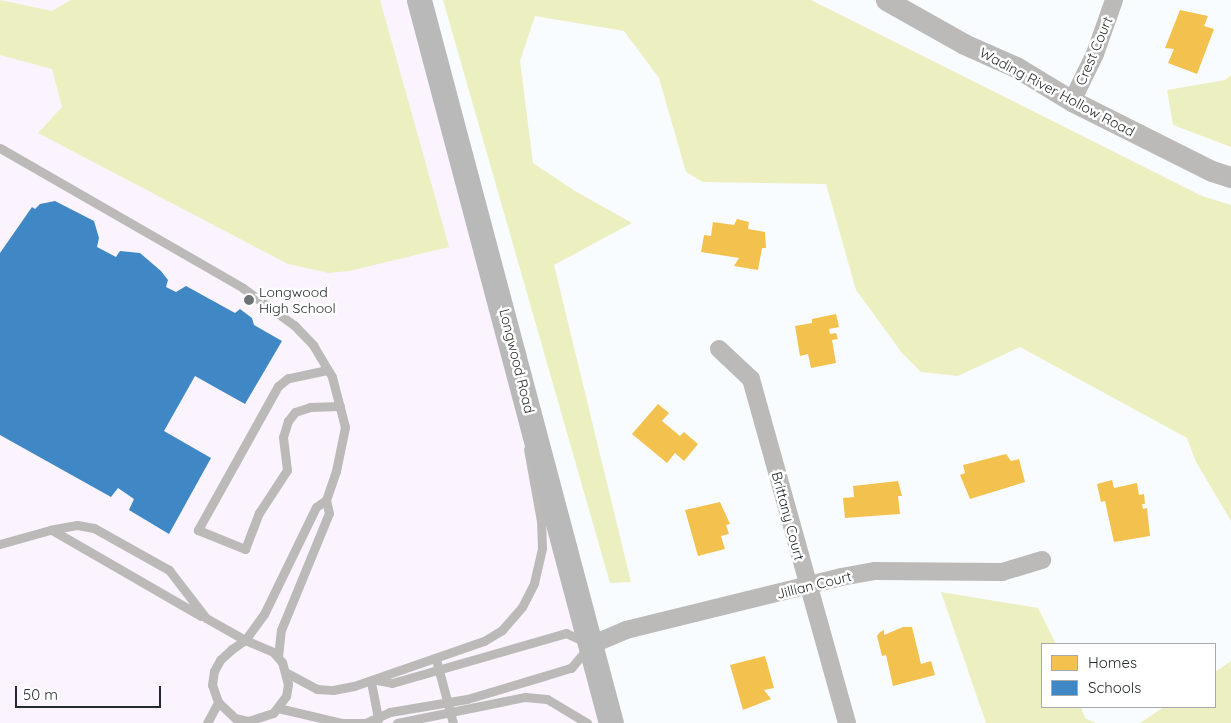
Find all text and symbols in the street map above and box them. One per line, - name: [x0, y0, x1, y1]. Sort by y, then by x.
- street label: Crest Court: [1072, 14, 1116, 88]
- street label: Wading River Hollow Road: [977, 44, 1137, 140]
- place label: Longwood High School: [259, 284, 336, 316]
- marker: Longwood High School: [243, 294, 255, 306]
- street label: Longwood Road: [496, 307, 538, 415]
- street label: Brittany Court: [768, 470, 808, 562]
- street label: Jillian Court: [775, 568, 853, 602]
- legend: [1041, 643, 1216, 708]
- text: Homes: [1088, 653, 1137, 672]
- scale bar: [18, 676, 164, 708]
- text: Schools: [1088, 678, 1141, 697]
- text: 50 m: [23, 685, 58, 704]

